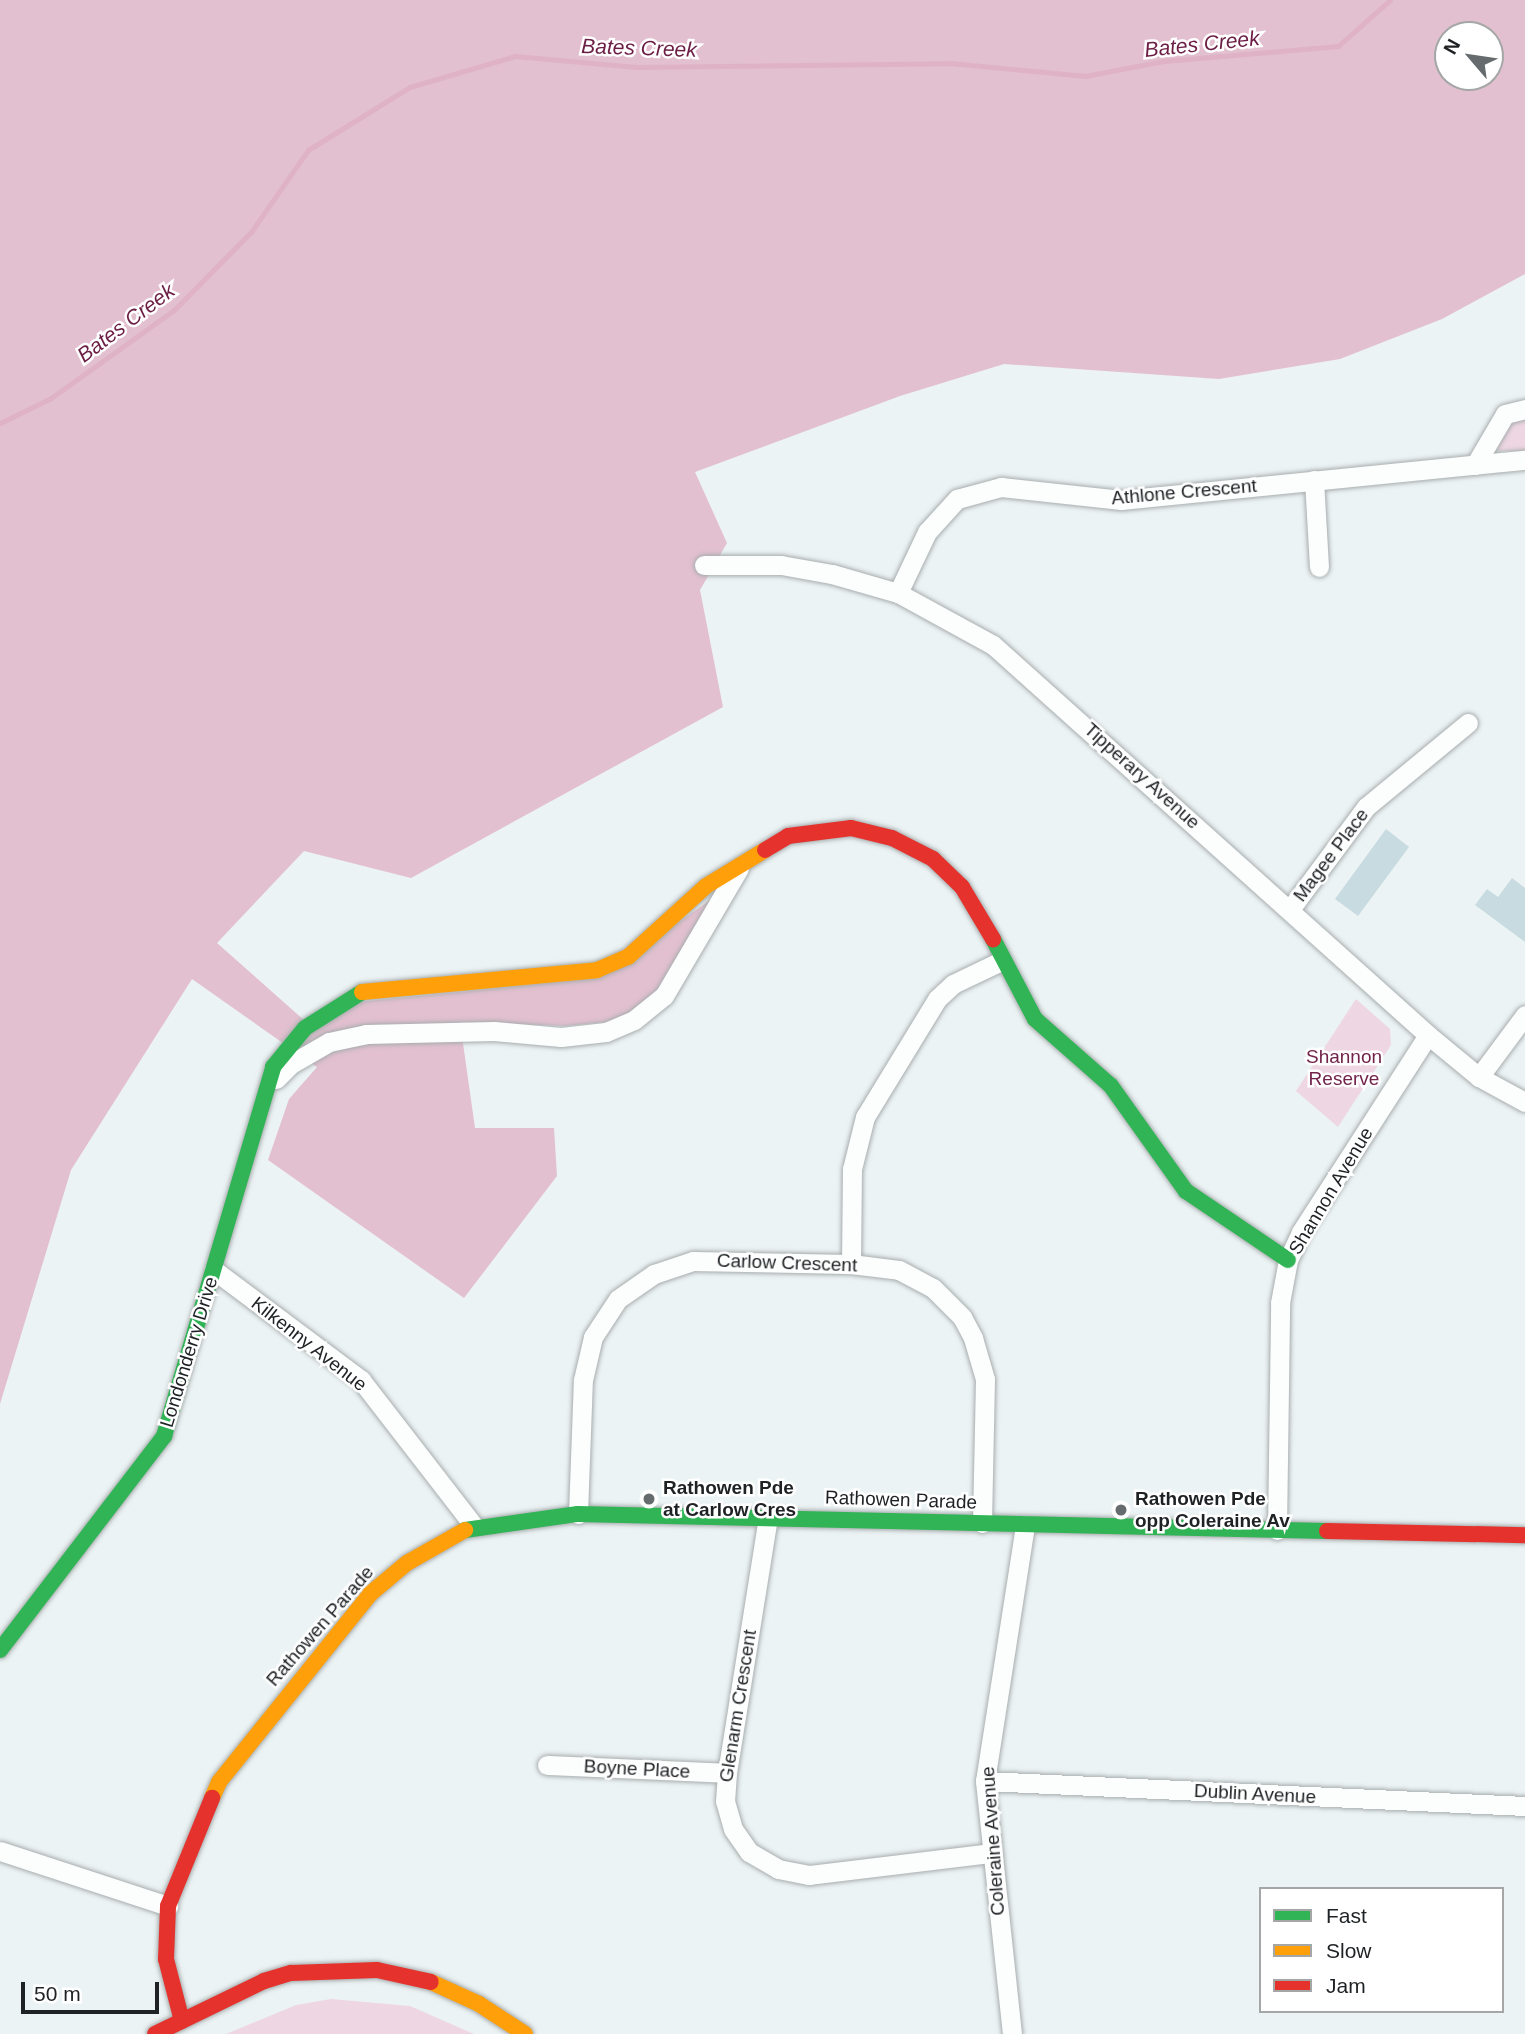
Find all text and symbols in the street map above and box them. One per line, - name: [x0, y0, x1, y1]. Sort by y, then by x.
- north arrow: [1434, 21, 1504, 91]
- water label: Bates Creek: [1143, 25, 1261, 63]
- water label: Bates Creek: [581, 33, 697, 63]
- text: N: [1439, 35, 1464, 58]
- water label: Bates Creek: [72, 278, 180, 368]
- street label: Athlone Crescent: [1110, 474, 1258, 510]
- street label: Tipperary Avenue: [1079, 718, 1205, 834]
- street label: Magee Place: [1289, 804, 1373, 906]
- park label: Shannon Reserve: [1306, 1046, 1382, 1090]
- street label: Shannon Avenue: [1284, 1123, 1378, 1259]
- street label: Carlow Crescent: [716, 1249, 858, 1277]
- street label: Londonderry Drive: [155, 1274, 223, 1430]
- street label: Kilkenny Avenue: [246, 1292, 372, 1396]
- place label: Rathowen Pde at Carlow Cres: [663, 1477, 796, 1521]
- street label: Rathowen Parade: [825, 1486, 977, 1514]
- place label: Rathowen Pde opp Coleraine Av: [1135, 1488, 1291, 1532]
- marker: Rathowen Pde at Carlow Cres: [641, 1491, 657, 1507]
- marker: Rathowen Pde opp Coleraine Av: [1113, 1502, 1129, 1518]
- street label: Rathowen Parade: [262, 1561, 378, 1691]
- street label: Glenarm Crescent: [715, 1628, 761, 1784]
- street label: Boyne Place: [583, 1755, 691, 1783]
- street label: Coleraine Avenue: [976, 1765, 1010, 1917]
- street label: Dublin Avenue: [1193, 1779, 1317, 1809]
- legend: [1259, 1887, 1504, 2013]
- text: Fast: [1326, 1904, 1367, 1927]
- text: Slow: [1326, 1939, 1372, 1962]
- scale bar: [24, 1968, 163, 2012]
- text: Jam: [1326, 1974, 1366, 1997]
- text: 50 m: [34, 1982, 81, 2005]

